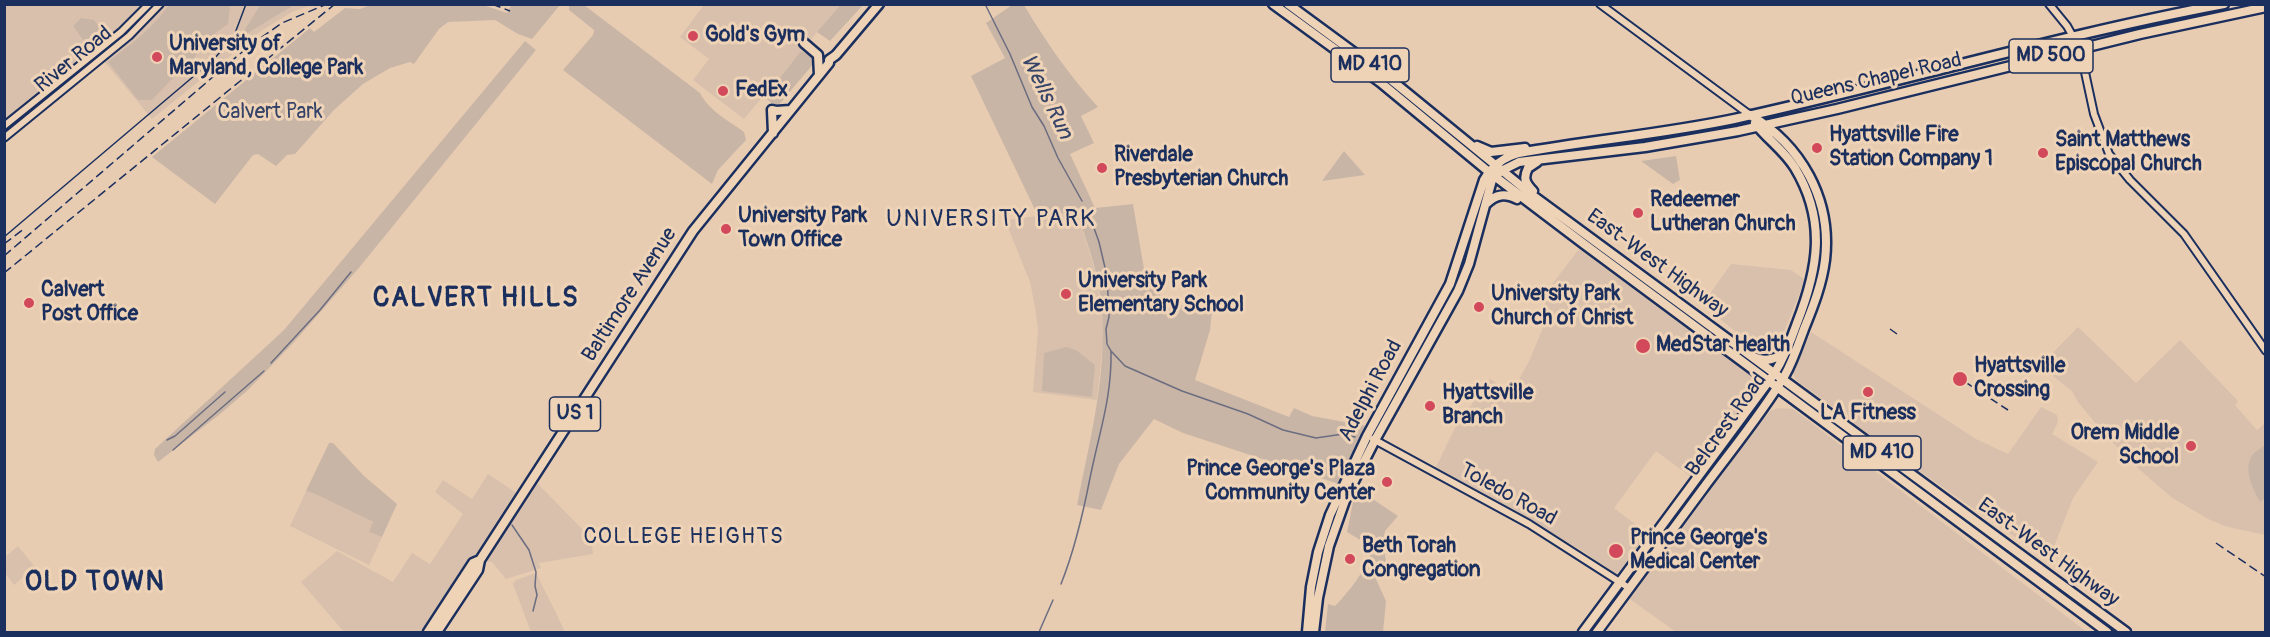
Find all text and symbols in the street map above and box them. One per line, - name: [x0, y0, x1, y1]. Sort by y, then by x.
- street label: River Road: [30, 21, 118, 99]
- place label: Gold's Gym: [705, 23, 805, 49]
- marker: Gold's Gym: [686, 29, 700, 43]
- place label: University of Maryland, College Park: [169, 32, 363, 82]
- road number: MD 500: [2009, 39, 2093, 73]
- road number: MD 410: [1331, 48, 1409, 82]
- street label: Queens Chapel Road: [1788, 48, 1964, 112]
- marker: University of Maryland, College Park: [150, 50, 164, 64]
- water label: Wells Run: [1014, 50, 1078, 144]
- place label: FedEx: [735, 78, 788, 104]
- marker: FedEx: [716, 84, 730, 98]
- park label: Calvert Park: [218, 100, 322, 126]
- place label: Hyattsville Fire Station Company 1: [1829, 123, 1993, 173]
- place label: Saint Matthews Episcopal Church: [2055, 128, 2202, 178]
- marker: Hyattsville Fire Station Company 1: [1810, 141, 1824, 155]
- place label: Riverdale Presbyterian Church: [1114, 143, 1288, 193]
- marker: Saint Matthews Episcopal Church: [2036, 146, 2050, 160]
- marker: Riverdale Presbyterian Church: [1095, 161, 1109, 175]
- place label: Redeemer Lutheran Church: [1650, 188, 1796, 238]
- place label: University Park Town Office: [738, 204, 867, 254]
- street label: East-West Highway: [1581, 204, 1733, 324]
- district label: UNIVERSITY PARK: [886, 206, 1096, 234]
- marker: Redeemer Lutheran Church: [1631, 206, 1645, 220]
- marker: University Park Town Office: [719, 222, 733, 236]
- street label: Baltimore Avenue: [577, 223, 683, 367]
- place label: University Park Elementary School: [1078, 269, 1244, 319]
- place label: Calvert Post Office: [41, 278, 138, 328]
- place label: University Park Church of Christ: [1491, 282, 1633, 332]
- district label: CALVERT HILLS: [373, 283, 579, 315]
- marker: University Park Elementary School: [1059, 287, 1073, 301]
- marker: Calvert Post Office: [22, 296, 36, 310]
- marker: University Park Church of Christ: [1472, 300, 1486, 314]
- place label: MedStar Health: [1656, 333, 1790, 359]
- street label: Adelphi Road: [1334, 336, 1408, 446]
- marker: MedStar Health: [1634, 337, 1652, 355]
- place label: Hyattsville Crossing: [1974, 354, 2065, 404]
- street label: Belcrest Road: [1681, 369, 1773, 481]
- marker: Hyattsville Crossing: [1951, 370, 1969, 388]
- place label: Hyattsville Branch: [1442, 381, 1533, 431]
- marker: LA Fitness: [1861, 385, 1875, 399]
- road number: US 1: [550, 397, 600, 431]
- marker: Hyattsville Branch: [1423, 399, 1437, 413]
- place label: LA Fitness: [1820, 401, 1916, 427]
- place label: Orem Middle School: [2070, 421, 2179, 471]
- road number: MD 410: [1843, 436, 1921, 470]
- marker: Orem Middle School: [2184, 439, 2198, 453]
- place label: Prince George's Plaza Community Center: [1186, 457, 1375, 507]
- street label: Toledo Road: [1455, 458, 1561, 532]
- marker: Prince George's Plaza Community Center: [1380, 475, 1394, 489]
- street label: East-West Highway: [1972, 493, 2124, 613]
- district label: COLLEGE HEIGHTS: [584, 524, 784, 550]
- place label: Prince George's Medical Center: [1630, 526, 1767, 576]
- place label: Beth Torah Congregation: [1362, 534, 1481, 584]
- marker: Prince George's Medical Center: [1607, 542, 1625, 560]
- marker: Beth Torah Congregation: [1343, 552, 1357, 566]
- district label: OLD TOWN: [25, 567, 165, 599]

